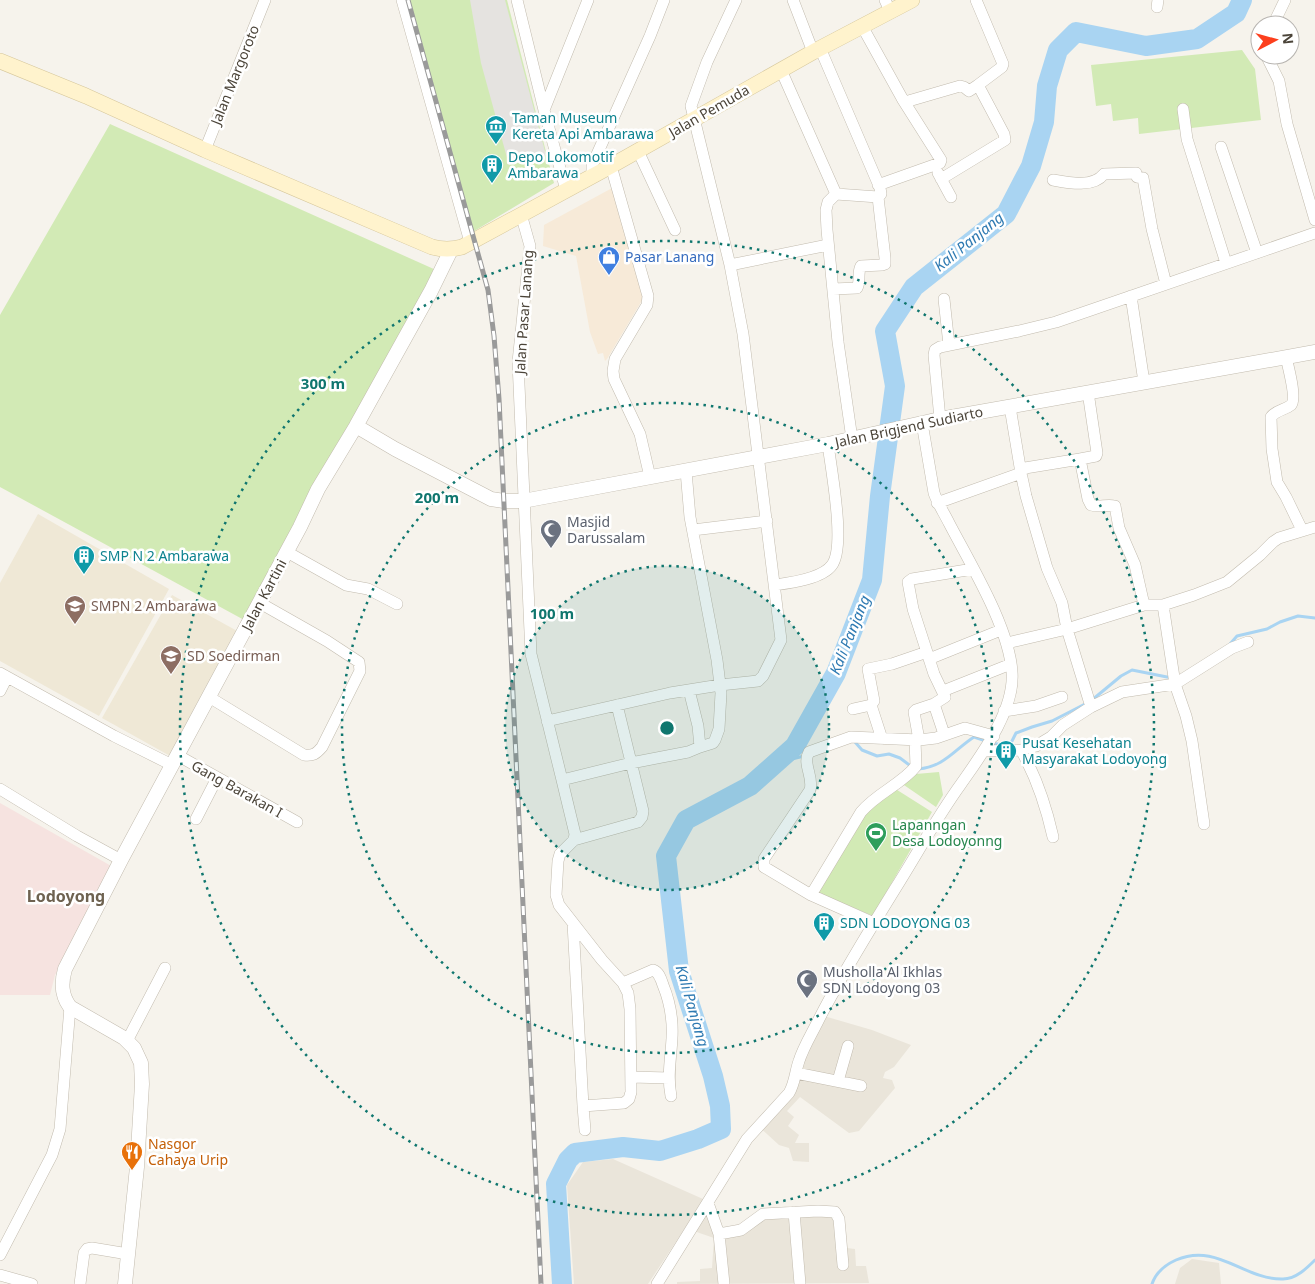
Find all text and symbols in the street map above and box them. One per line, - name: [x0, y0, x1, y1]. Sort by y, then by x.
- north arrow: [1250, 15, 1300, 65]
- street label: Jalan Margoroto: [205, 22, 263, 129]
- text: N: [1278, 32, 1298, 45]
- street label: Jalan Pemuda: [663, 80, 752, 142]
- place label: Taman Museum Kereta Api Ambarawa: [512, 108, 654, 143]
- museum icon: Taman Museum Kereta Api Ambarawa: [484, 114, 508, 145]
- place label: Depo Lokomotif Ambarawa: [508, 147, 615, 182]
- building icon: Depo Lokomotif Ambarawa: [480, 153, 504, 184]
- water label: Kali Panjang: [929, 207, 1008, 275]
- shop icon: Pasar Lanang: [597, 245, 621, 276]
- place label: Pasar Lanang: [625, 247, 714, 266]
- street label: Jalan Pasar Lanang: [510, 249, 537, 377]
- text: 300 m: [301, 373, 345, 393]
- street label: Jalan Brigjend Sudiarto: [831, 402, 985, 452]
- text: 200 m: [415, 487, 459, 507]
- place label: Masjid Darussalam: [567, 512, 645, 547]
- mosque icon: Masjid Darussalam: [539, 518, 563, 549]
- building icon: SMP N 2 Ambarawa: [72, 544, 96, 575]
- place label: SMP N 2 Ambarawa: [100, 546, 229, 565]
- street label: Jalan Kartini: [236, 556, 290, 636]
- water label: Kali Panjang: [824, 592, 874, 677]
- school or university icon: SMPN 2 Ambarawa: [63, 594, 87, 625]
- place label: SMPN 2 Ambarawa: [91, 596, 217, 615]
- text: 100 m: [530, 603, 574, 623]
- school or university icon: SD Soedirman: [159, 644, 183, 675]
- place label: SD Soedirman: [187, 646, 280, 665]
- centre of rings: [658, 719, 676, 737]
- place label: Pusat Kesehatan Masyarakat Lodoyong: [1022, 733, 1167, 768]
- building icon: Pusat Kesehatan Masyarakat Lodoyong: [994, 739, 1018, 770]
- street label: Gang Barakan I: [188, 756, 287, 822]
- place label: Lapanngan Desa Lodoyonng: [892, 815, 1002, 850]
- sports icon: Lapanngan Desa Lodoyonng: [864, 821, 888, 852]
- district label: Lodoyong: [27, 885, 105, 907]
- building icon: SDN LODOYONG 03: [812, 911, 836, 942]
- place label: SDN LODOYONG 03: [840, 913, 970, 932]
- place label: Musholla Al Ikhlas SDN Lodoyong 03: [823, 962, 942, 997]
- water label: Kali Panjang: [672, 963, 714, 1049]
- mosque icon: Musholla Al Ikhlas SDN Lodoyong 03: [795, 968, 819, 999]
- place label: Nasgor Cahaya Urip: [148, 1134, 228, 1169]
- restaurant icon: Nasgor Cahaya Urip: [120, 1140, 144, 1171]

